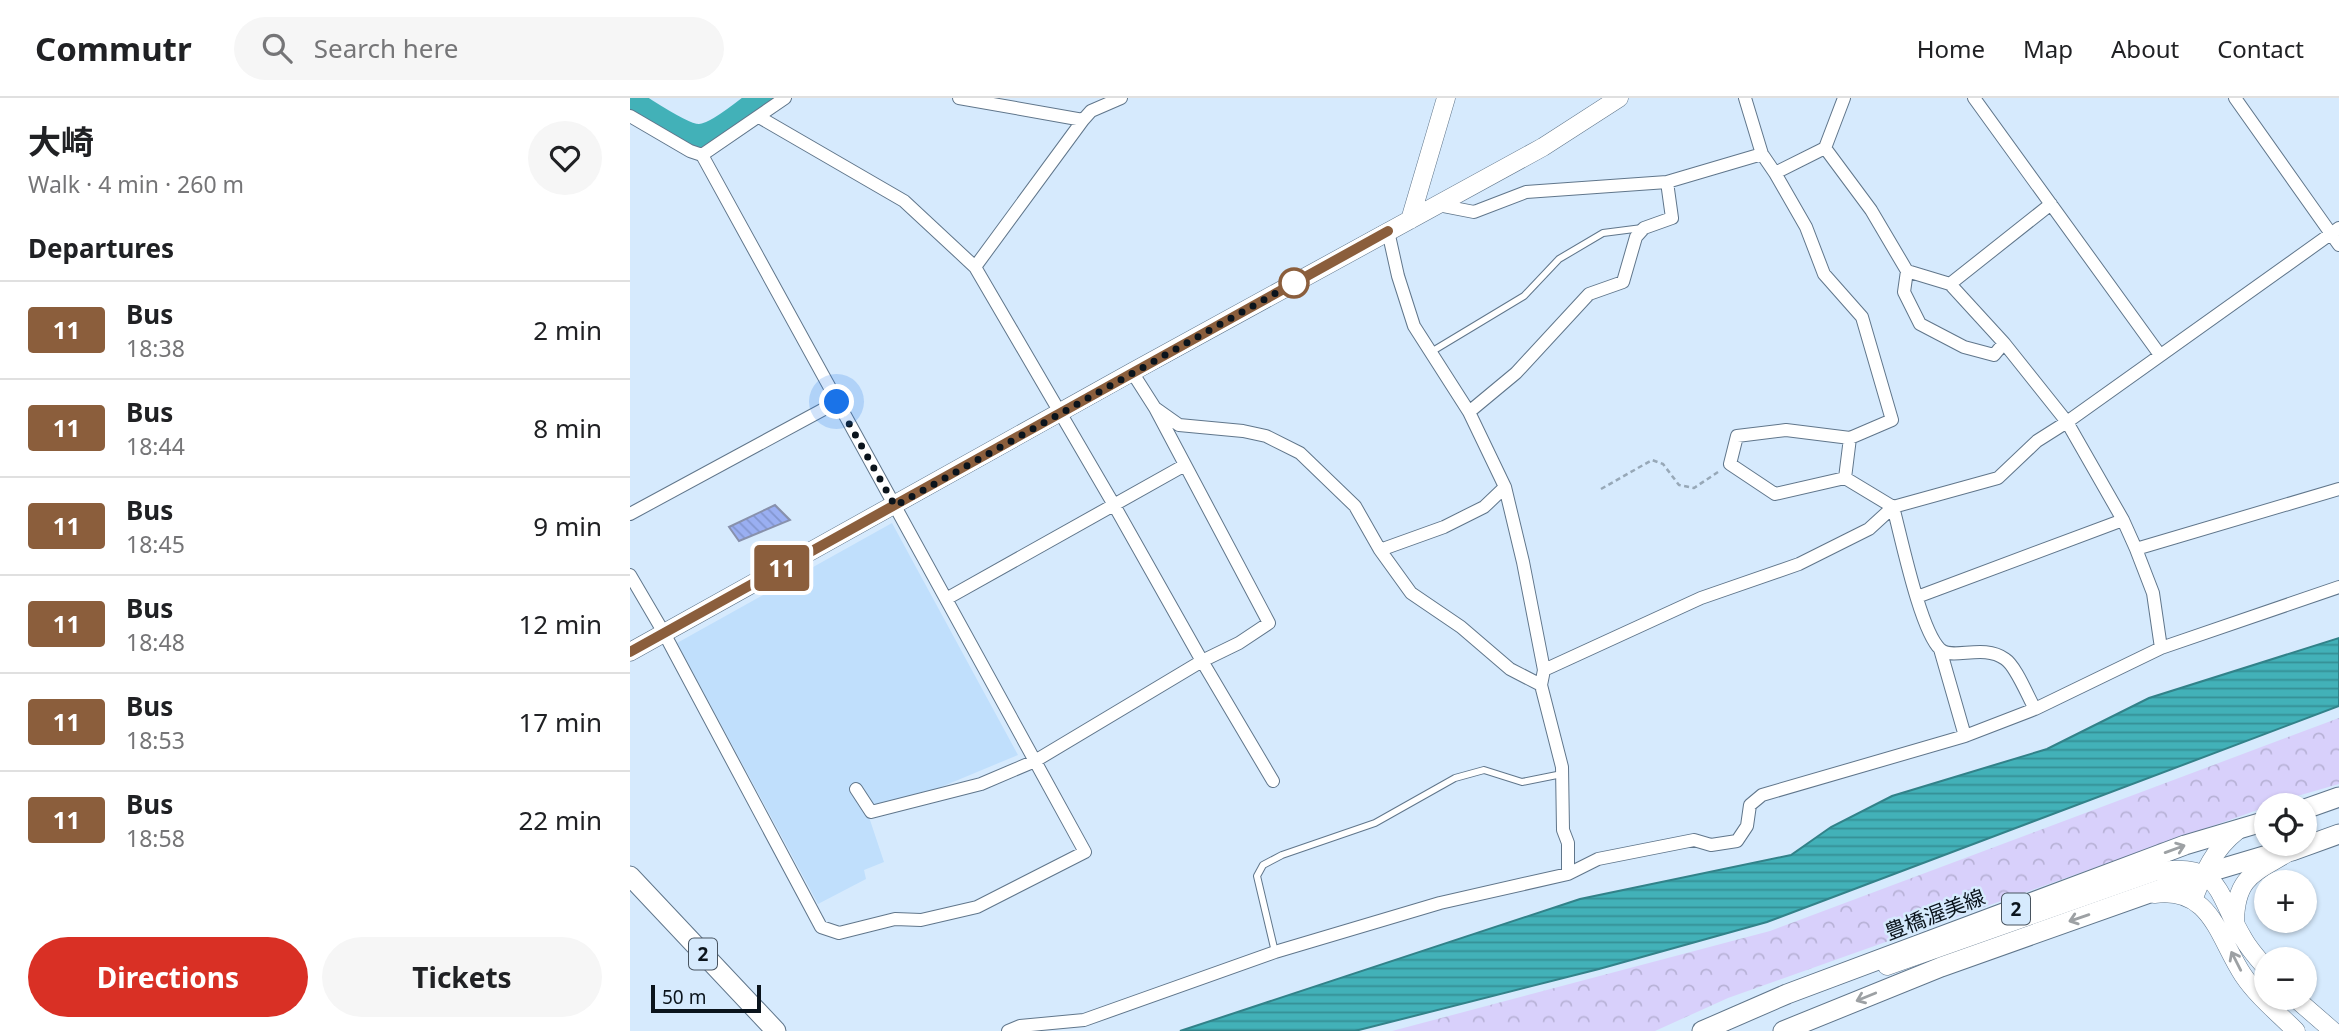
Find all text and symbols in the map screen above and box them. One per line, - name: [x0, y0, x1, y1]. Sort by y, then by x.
- search box: [234, 17, 724, 80]
- text: Commutr: [35, 26, 192, 71]
- icon: search: [258, 29, 296, 67]
- text: Search here: [314, 30, 458, 66]
- text: Home: [1917, 32, 1985, 65]
- text: Map: [2023, 32, 2073, 65]
- text: About: [2111, 32, 2179, 65]
- text: Contact: [2217, 32, 2304, 65]
- text: 大崎: [28, 119, 94, 164]
- button: heart: [528, 121, 602, 195]
- text: Walk · 4 min · 260 m: [28, 168, 244, 200]
- text: Departures: [28, 230, 174, 266]
- unlabelled marker: [1279, 268, 1309, 298]
- text: Bus: [126, 296, 173, 332]
- text: 2 min: [533, 312, 602, 348]
- text: 11: [53, 313, 80, 346]
- text: 18:38: [126, 332, 185, 364]
- your location: [819, 384, 854, 419]
- text: Bus: [126, 394, 173, 430]
- text: 8 min: [533, 410, 602, 446]
- text: 11: [53, 411, 80, 444]
- text: 18:44: [126, 430, 185, 462]
- text: Bus: [126, 492, 173, 528]
- text: 9 min: [533, 508, 602, 544]
- text: 11: [53, 509, 80, 542]
- text: 18:45: [126, 528, 185, 560]
- line badge: 11: [750, 545, 814, 591]
- text: 11: [768, 551, 796, 584]
- text: Bus: [126, 590, 173, 626]
- text: 12 min: [518, 606, 602, 642]
- text: 11: [53, 607, 80, 640]
- text: 18:48: [126, 626, 185, 658]
- text: Bus: [126, 688, 173, 724]
- text: 17 min: [518, 704, 602, 740]
- text: 11: [53, 705, 80, 738]
- text: 18:53: [126, 724, 185, 756]
- text: Bus: [126, 786, 173, 822]
- map controls: [2254, 793, 2317, 1010]
- button: locate: [2254, 793, 2317, 856]
- text: 22 min: [518, 802, 602, 838]
- text: 11: [53, 803, 80, 836]
- text: 18:58: [126, 822, 185, 854]
- one-way arrow: [2163, 842, 2185, 855]
- button: +: [2254, 870, 2317, 933]
- street label: 豊橋渥美線: [1881, 882, 1989, 946]
- road number: 2: [2002, 894, 2030, 924]
- one-way arrow: [2069, 913, 2091, 925]
- button: Directions: [28, 937, 308, 1017]
- button: Tickets: [322, 937, 602, 1017]
- road number: 2: [689, 939, 717, 970]
- button: −: [2254, 947, 2317, 1010]
- one-way arrow: [2228, 951, 2242, 972]
- scale bar: [651, 982, 761, 1014]
- text: 50 m: [662, 984, 706, 1010]
- one-way arrow: [1855, 992, 1877, 1005]

